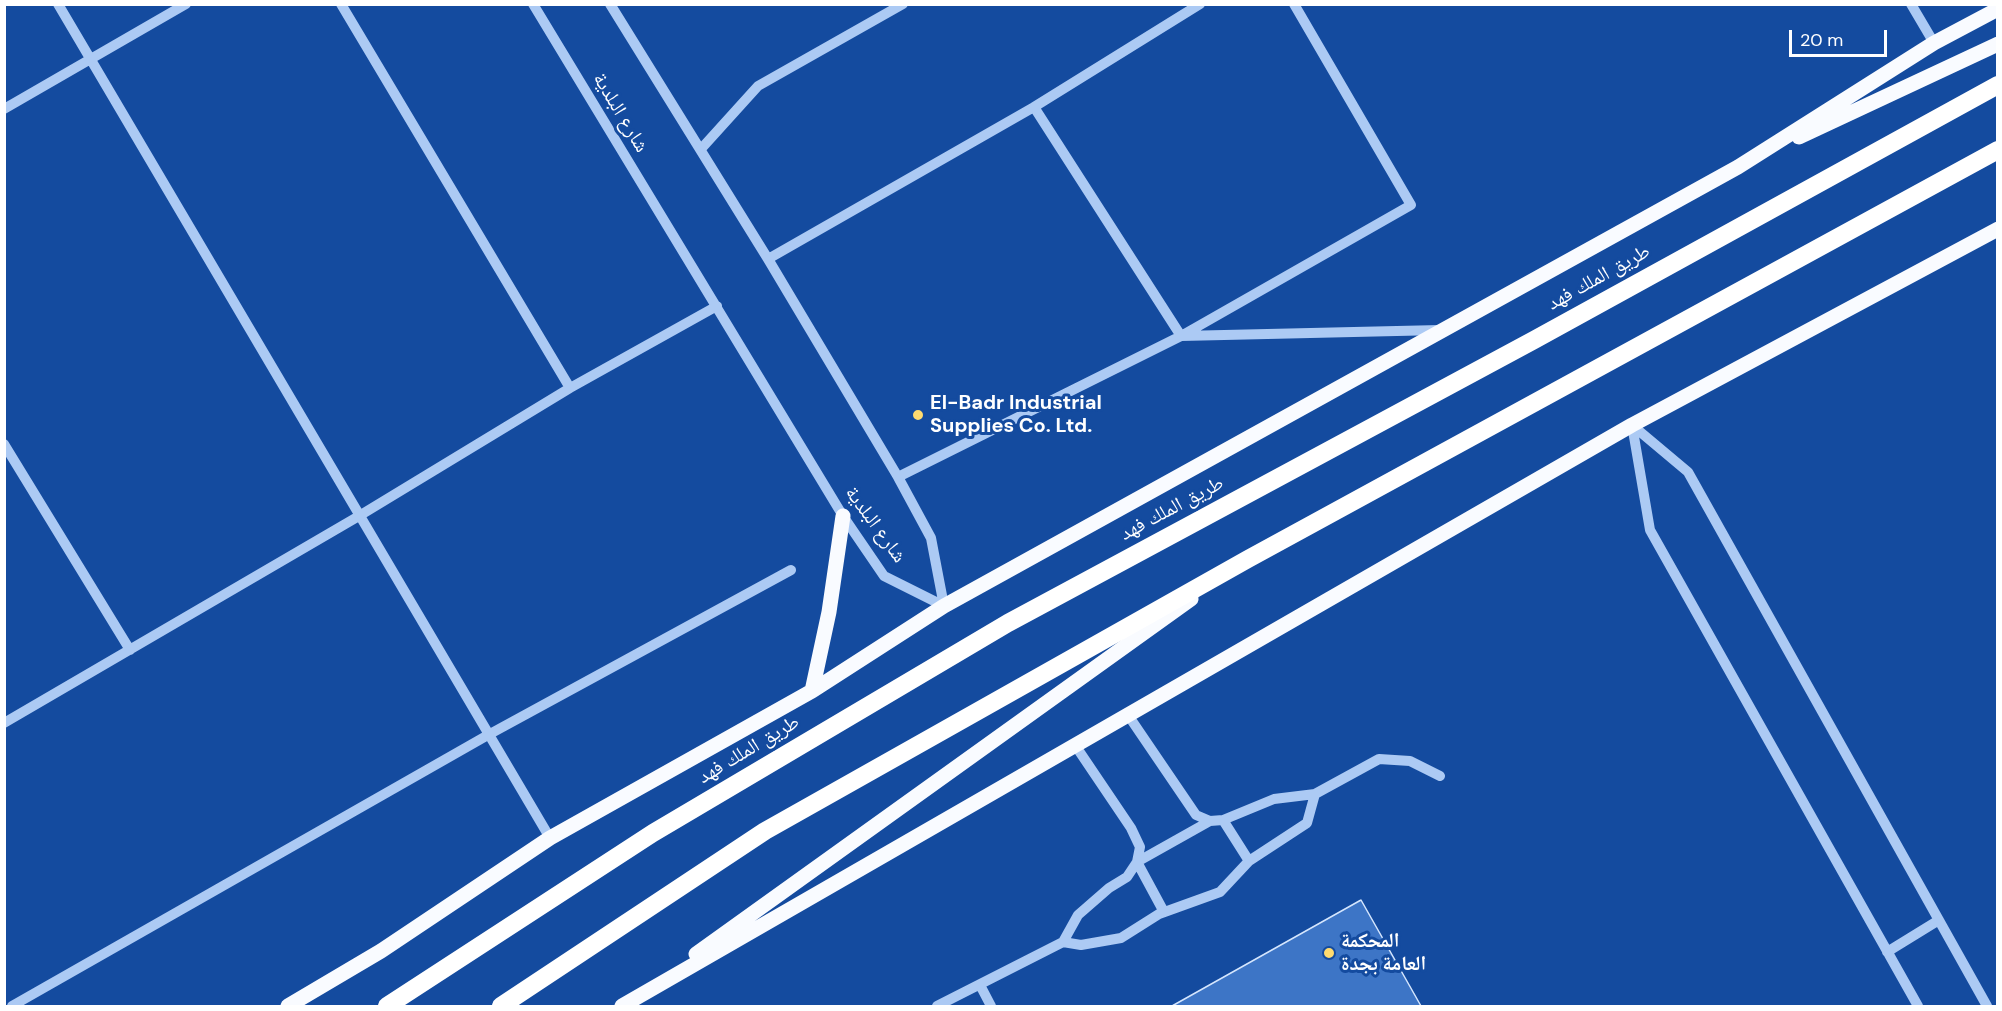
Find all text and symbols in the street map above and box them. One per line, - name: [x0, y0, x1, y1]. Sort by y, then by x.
- scale bar: [1792, 18, 1890, 56]
- text: 20 m: [1800, 28, 1843, 52]
- street label: شارع البلدية: [587, 69, 653, 157]
- street label: طريق الملك فهد: [1543, 240, 1655, 316]
- place label: El-Badr Industrial Supplies Co. Ltd.: [930, 392, 1102, 439]
- marker: El-Badr Industrial Supplies Co. Ltd.: [911, 408, 925, 422]
- street label: طريق الملك فهد: [1116, 472, 1228, 546]
- street label: شارع البلدية: [839, 482, 911, 568]
- street label: طريق الملك فهد: [694, 710, 804, 790]
- place label: المحكمة العامة بجدة: [1341, 930, 1426, 977]
- marker: المحكمة العامة بجدة: [1322, 946, 1336, 960]

